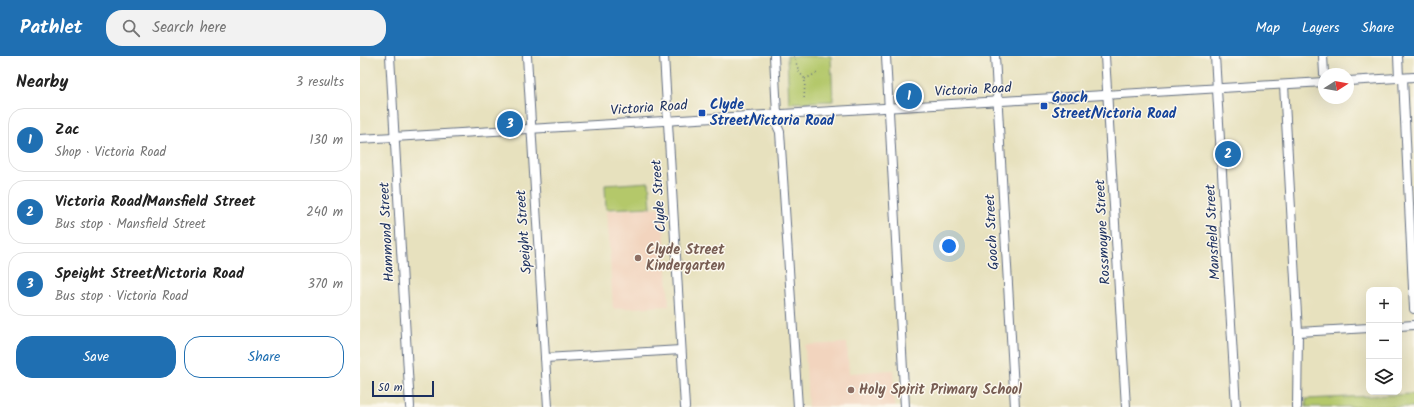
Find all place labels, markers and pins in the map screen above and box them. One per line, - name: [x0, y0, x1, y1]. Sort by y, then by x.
- pin: 1: [896, 81, 922, 111]
- place label: Gooch Street/Victoria Road: [1052, 87, 1177, 125]
- place label: Clyde Street/Victoria Road: [710, 94, 835, 132]
- marker: Gooch Street/Victoria Road: [1039, 101, 1049, 111]
- marker: Clyde Street/Victoria Road: [697, 108, 707, 118]
- pin: 3: [497, 109, 523, 139]
- pin: 2: [1215, 139, 1241, 169]
- place label: Clyde Street Kindergarten: [646, 239, 725, 277]
- marker: Clyde Street Kindergarten: [633, 253, 643, 263]
- place label: Holy Spirit Primary School: [859, 379, 1022, 401]
- marker: Holy Spirit Primary School: [846, 385, 856, 395]

